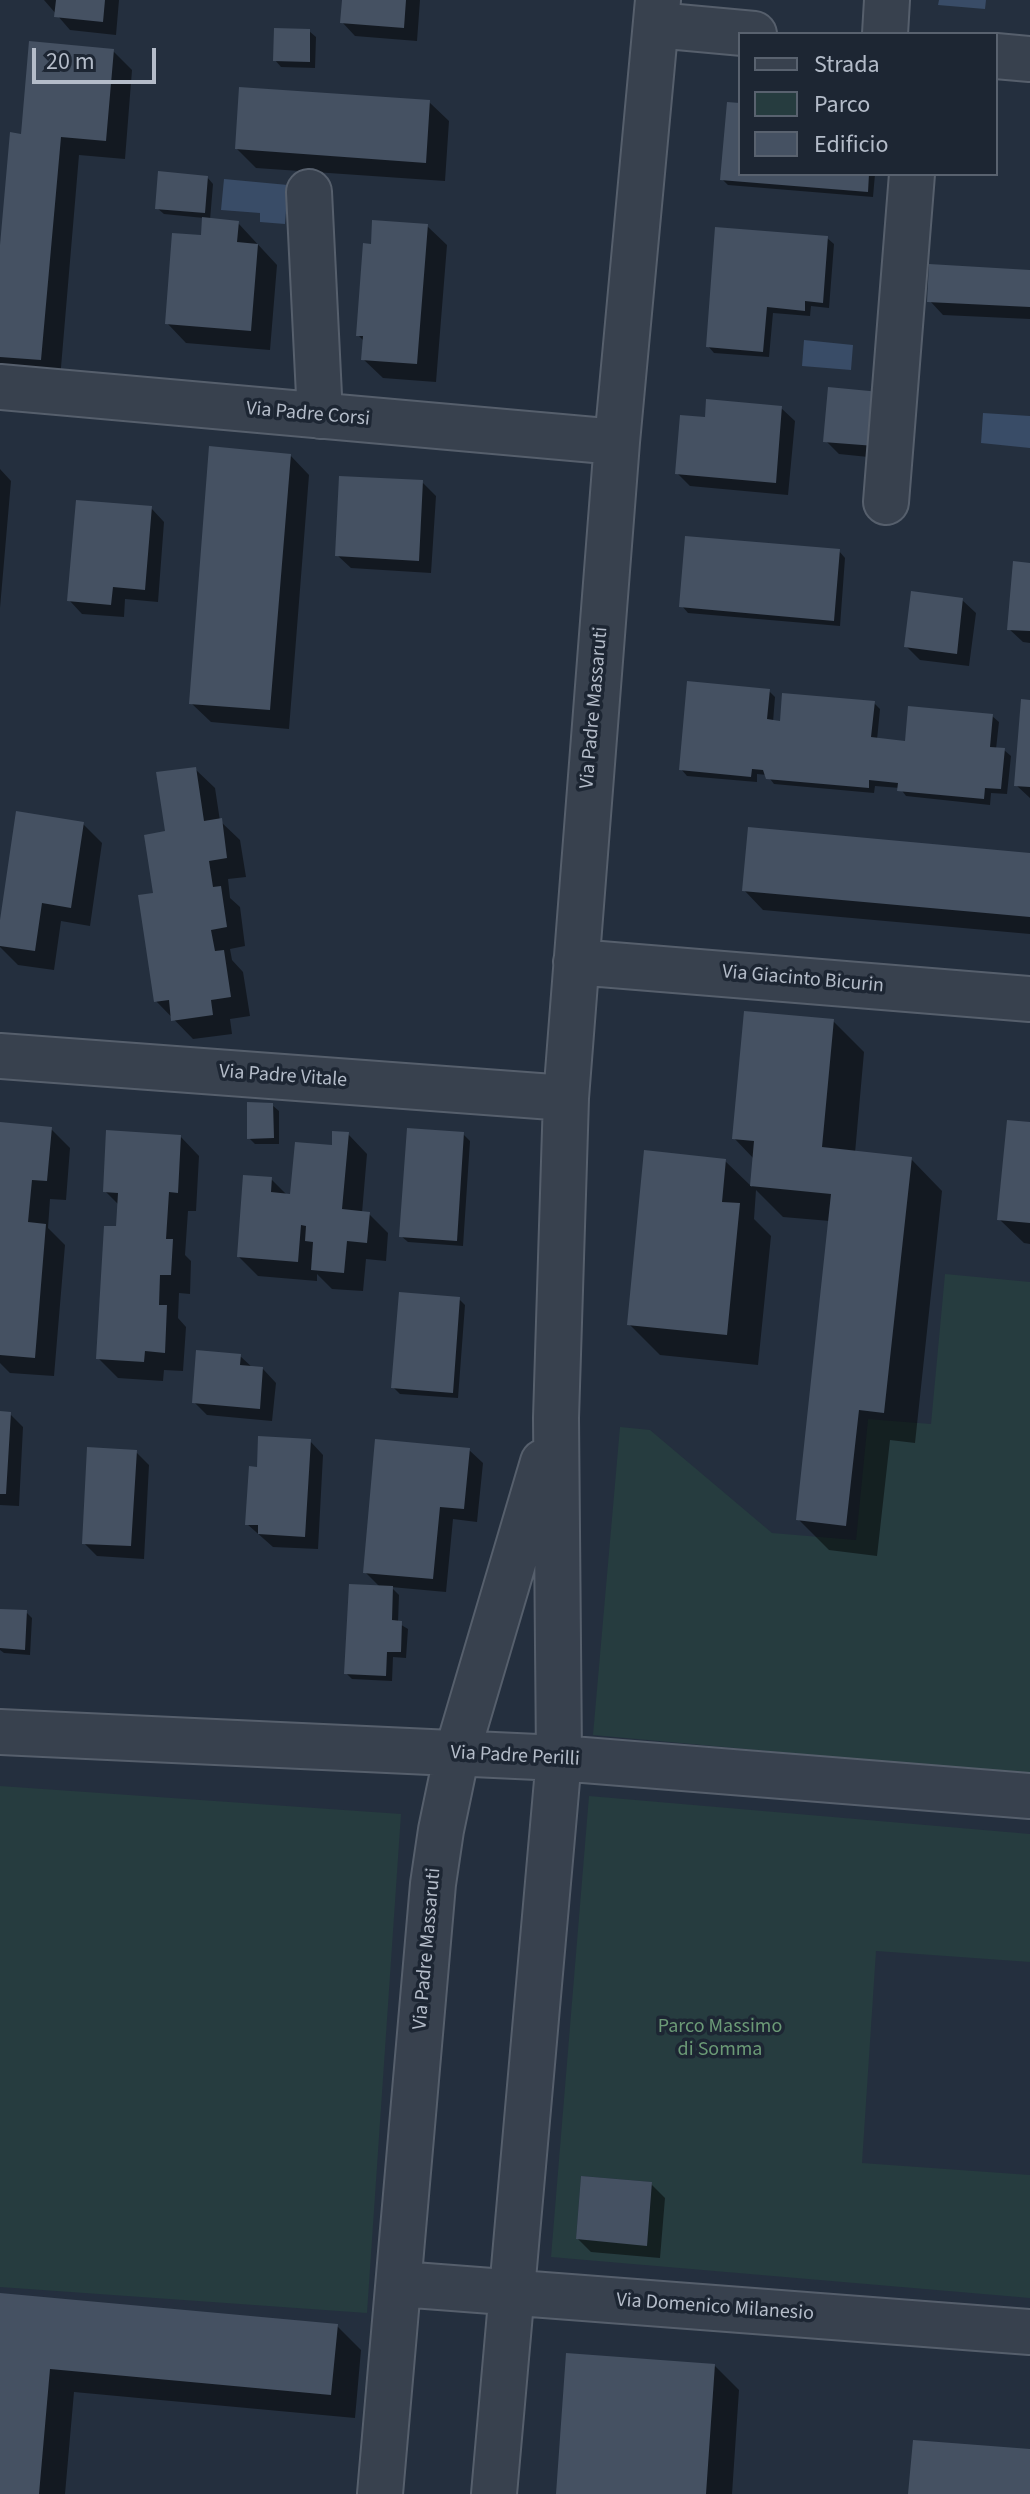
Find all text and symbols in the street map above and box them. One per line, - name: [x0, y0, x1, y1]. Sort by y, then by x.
- scale bar: [36, 32, 160, 82]
- legend: [738, 32, 998, 176]
- text: 20 m: [46, 44, 95, 79]
- text: Strada: [814, 47, 880, 82]
- text: Parco: [814, 87, 870, 122]
- text: Edificio: [814, 127, 888, 162]
- street label: Via Padre Corsi: [245, 398, 371, 432]
- street label: Via Padre Massaruti: [576, 626, 614, 790]
- street label: Via Giacinto Bicurin: [721, 961, 885, 999]
- street label: Via Padre Vitale: [218, 1061, 348, 1093]
- street label: Via Padre Perilli: [450, 1742, 580, 1772]
- street label: Via Padre Massaruti: [409, 1867, 447, 2031]
- park label: Parco Massimo di Somma: [658, 2016, 782, 2063]
- street label: Via Domenico Milanesio: [615, 2289, 815, 2327]

